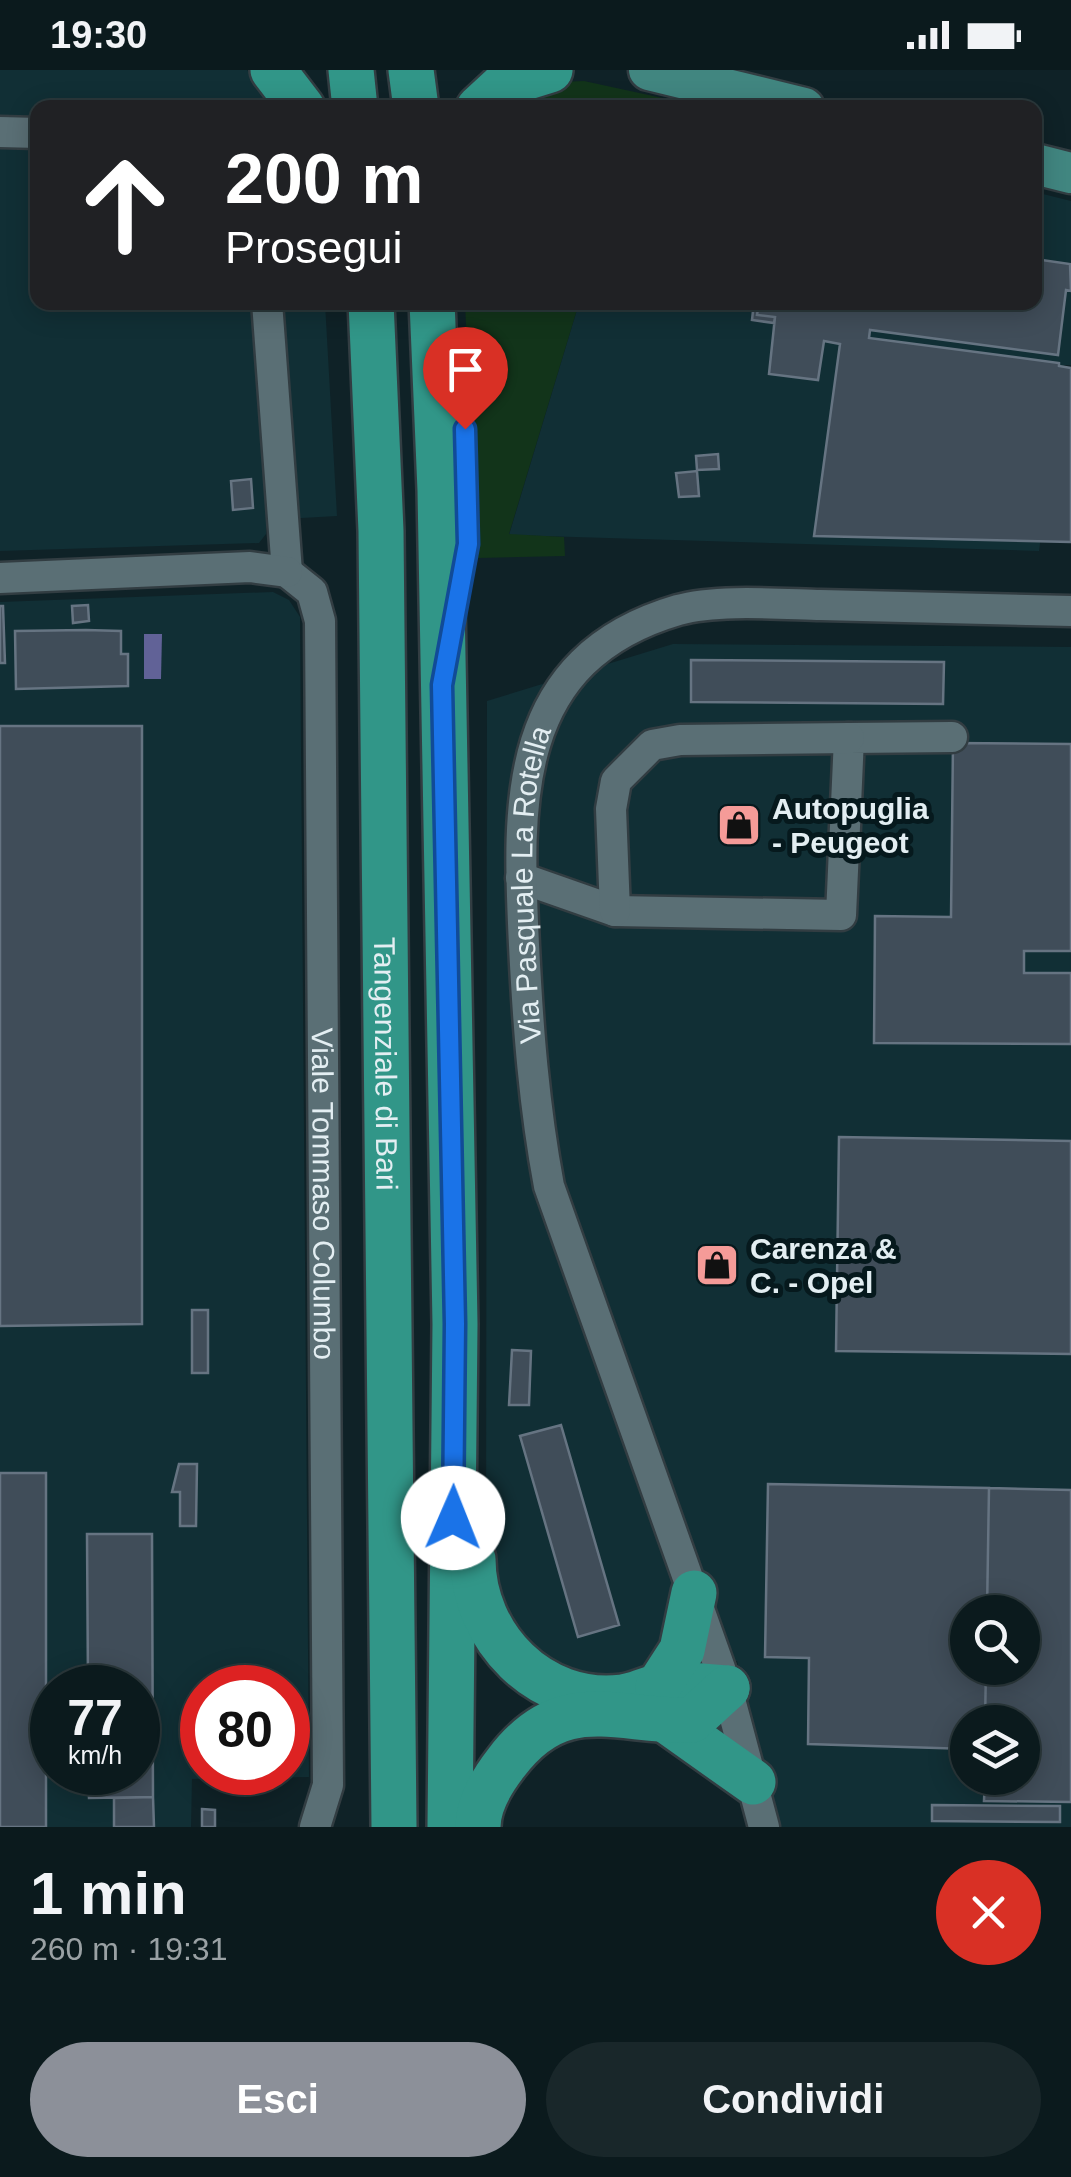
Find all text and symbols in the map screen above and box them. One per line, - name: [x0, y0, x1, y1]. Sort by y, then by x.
- text: 19:30: [50, 14, 147, 56]
- icon: ahead: [60, 140, 190, 270]
- text: 200 m: [225, 140, 423, 218]
- text: Prosegui: [225, 222, 403, 273]
- pin: [423, 327, 508, 430]
- icon: arrive: [438, 342, 493, 397]
- street label: Via Pasquale La Rotella: [505, 721, 557, 1045]
- place label: Autopuglia - Peugeot: [772, 792, 929, 859]
- shop icon: Autopuglia - Peugeot: [716, 802, 762, 848]
- street label: Tangenziale di Bari: [369, 937, 404, 1191]
- street label: Viale Tommaso Columbo: [306, 1028, 342, 1360]
- place label: Carenza & C. - Opel: [750, 1232, 897, 1299]
- shop icon: Carenza & C. - Opel: [694, 1242, 740, 1288]
- position arrow: [401, 1466, 505, 1570]
- map controls: [950, 1595, 1040, 1795]
- button: search: [950, 1595, 1040, 1685]
- speed limit sign: 80: [180, 1665, 310, 1795]
- text: 77: [67, 1690, 123, 1746]
- button: layers: [950, 1705, 1040, 1795]
- text: km/h: [68, 1741, 122, 1769]
- text: 1 min: [30, 1860, 187, 1927]
- button: close: [936, 1860, 1041, 1965]
- text: 260 m · 19:31: [30, 1931, 227, 1967]
- button: Esci: [30, 2042, 526, 2157]
- button: Condividi: [546, 2042, 1041, 2157]

